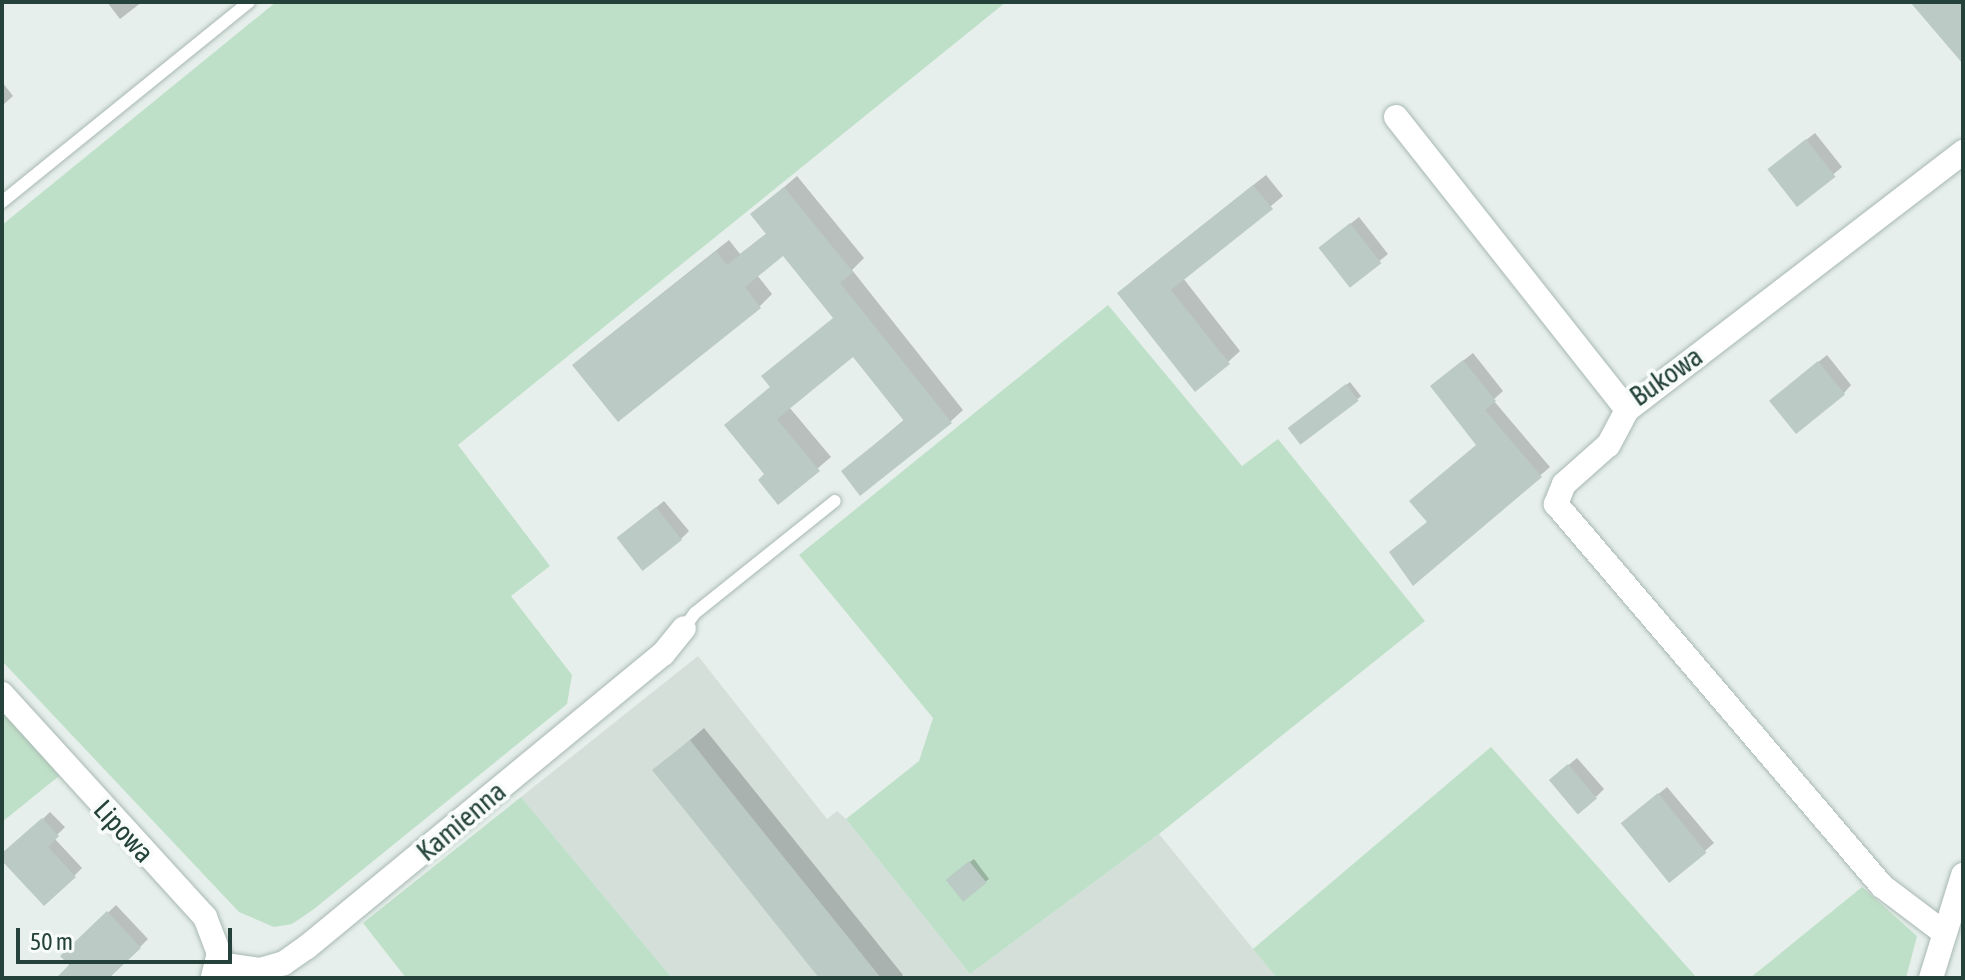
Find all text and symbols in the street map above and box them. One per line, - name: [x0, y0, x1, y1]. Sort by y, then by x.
- street label: Bukowa: [1623, 339, 1709, 413]
- street label: Kamienna: [410, 774, 512, 868]
- street label: Lipowa: [87, 793, 161, 869]
- scale bar: [20, 912, 236, 962]
- text: 50 m: [30, 928, 73, 955]

